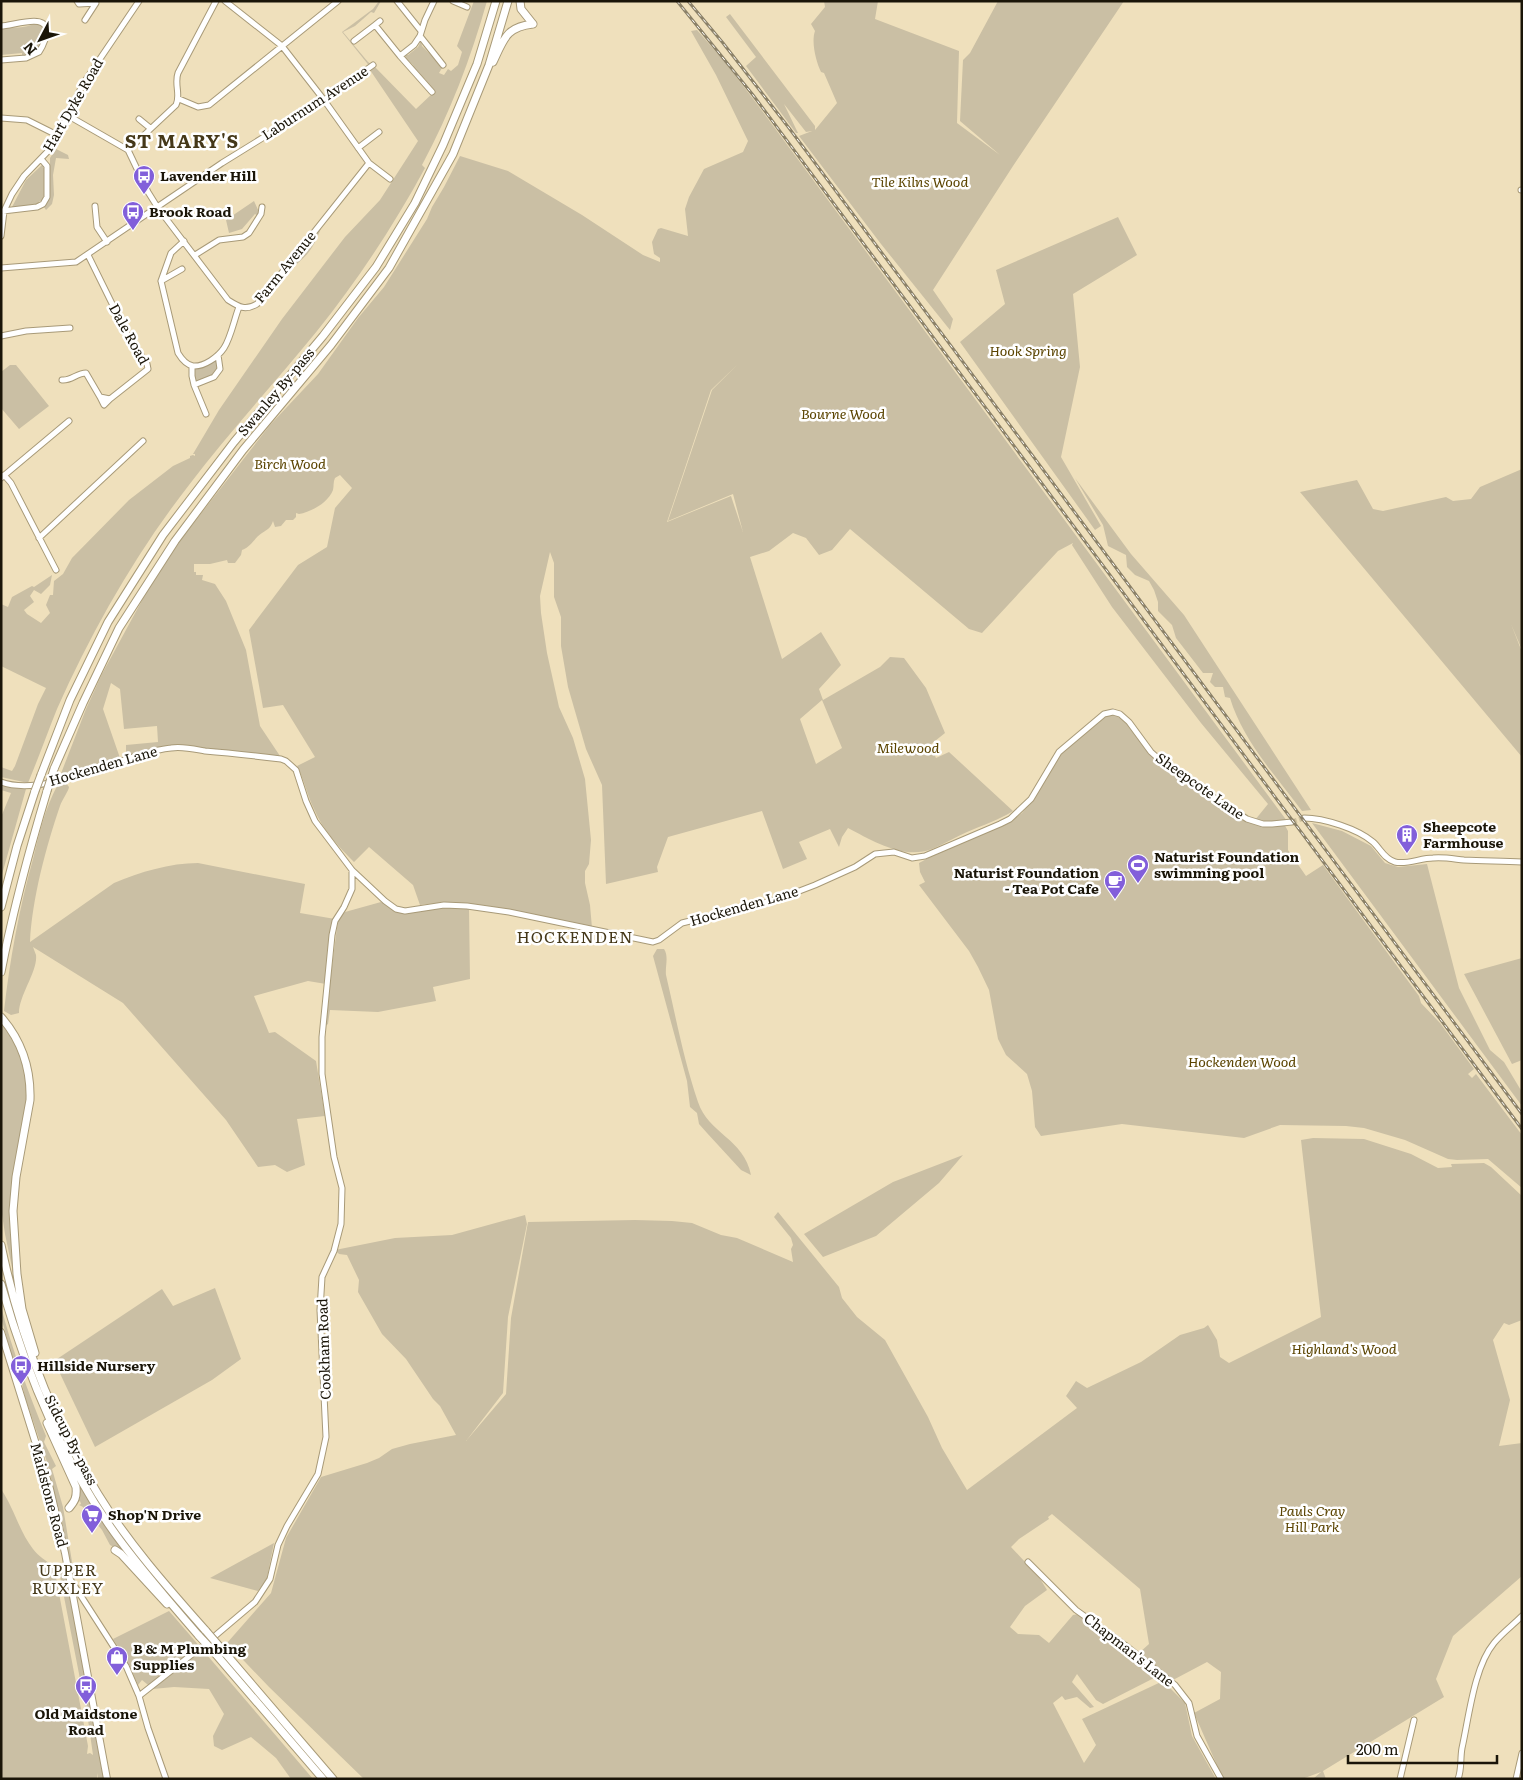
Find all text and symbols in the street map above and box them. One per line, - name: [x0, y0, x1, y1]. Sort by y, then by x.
- north arrow: [15, 15, 65, 65]
- text: N: [18, 38, 41, 60]
- street label: Hart Dyke Road: [37, 54, 107, 155]
- street label: Laburnum Avenue: [257, 60, 372, 144]
- district label: ST MARY'S: [125, 126, 239, 154]
- bus stop icon: Lavender Hill: [132, 164, 156, 195]
- place label: Lavender Hill: [160, 165, 257, 185]
- park label: Tile Kilns Wood: [872, 171, 968, 191]
- bus stop icon: Brook Road: [121, 200, 145, 231]
- place label: Brook Road: [149, 201, 232, 221]
- street label: Farm Avenue: [249, 226, 320, 307]
- street label: Dale Road: [105, 299, 155, 368]
- park label: Hook Spring: [989, 340, 1067, 360]
- street label: Swanley By-pass: [232, 343, 318, 440]
- park label: Bourne Wood: [801, 403, 885, 423]
- park label: Birch Wood: [254, 453, 326, 473]
- park label: Milewood: [876, 737, 940, 757]
- street label: Hockenden Lane: [46, 740, 159, 790]
- street label: Sheepcote Lane: [1152, 747, 1249, 823]
- place label: Sheepcote Farmhouse: [1423, 816, 1503, 852]
- building icon: Sheepcote Farmhouse: [1395, 823, 1419, 854]
- place label: Naturist Foundation swimming pool: [1154, 846, 1300, 882]
- sports icon: Naturist Foundation swimming pool: [1126, 853, 1150, 884]
- place label: Naturist Foundation - Tea Pot Cafe: [954, 862, 1099, 898]
- cafe icon: Naturist Foundation - Tea Pot Cafe: [1103, 869, 1127, 900]
- street label: Hockenden Lane: [687, 880, 800, 930]
- district label: HOCKENDEN: [516, 924, 634, 948]
- park label: Hockenden Wood: [1188, 1051, 1296, 1071]
- street label: Cookham Road: [311, 1298, 335, 1400]
- park label: Highland's Wood: [1291, 1338, 1397, 1358]
- bus stop icon: Hillside Nursery: [9, 1354, 33, 1385]
- place label: Hillside Nursery: [37, 1355, 156, 1375]
- street label: Sidcup By-pass: [40, 1391, 103, 1488]
- street label: Maidstone Road: [26, 1440, 74, 1550]
- park label: Pauls Cray Hill Park: [1279, 1500, 1345, 1536]
- supermarket icon: Shop'N Drive: [80, 1503, 104, 1534]
- place label: Shop'N Drive: [108, 1504, 201, 1524]
- district label: UPPER RUXLEY: [32, 1557, 104, 1599]
- street label: Chapman's Lane: [1080, 1608, 1179, 1691]
- place label: B & M Plumbing Supplies: [133, 1638, 247, 1674]
- shop icon: B & M Plumbing Supplies: [105, 1645, 129, 1676]
- bus stop icon: Old Maidstone Road: [74, 1674, 98, 1705]
- place label: Old Maidstone Road: [35, 1703, 138, 1739]
- scale bar: [1348, 1732, 1497, 1764]
- text: 200 m: [1356, 1737, 1399, 1760]

